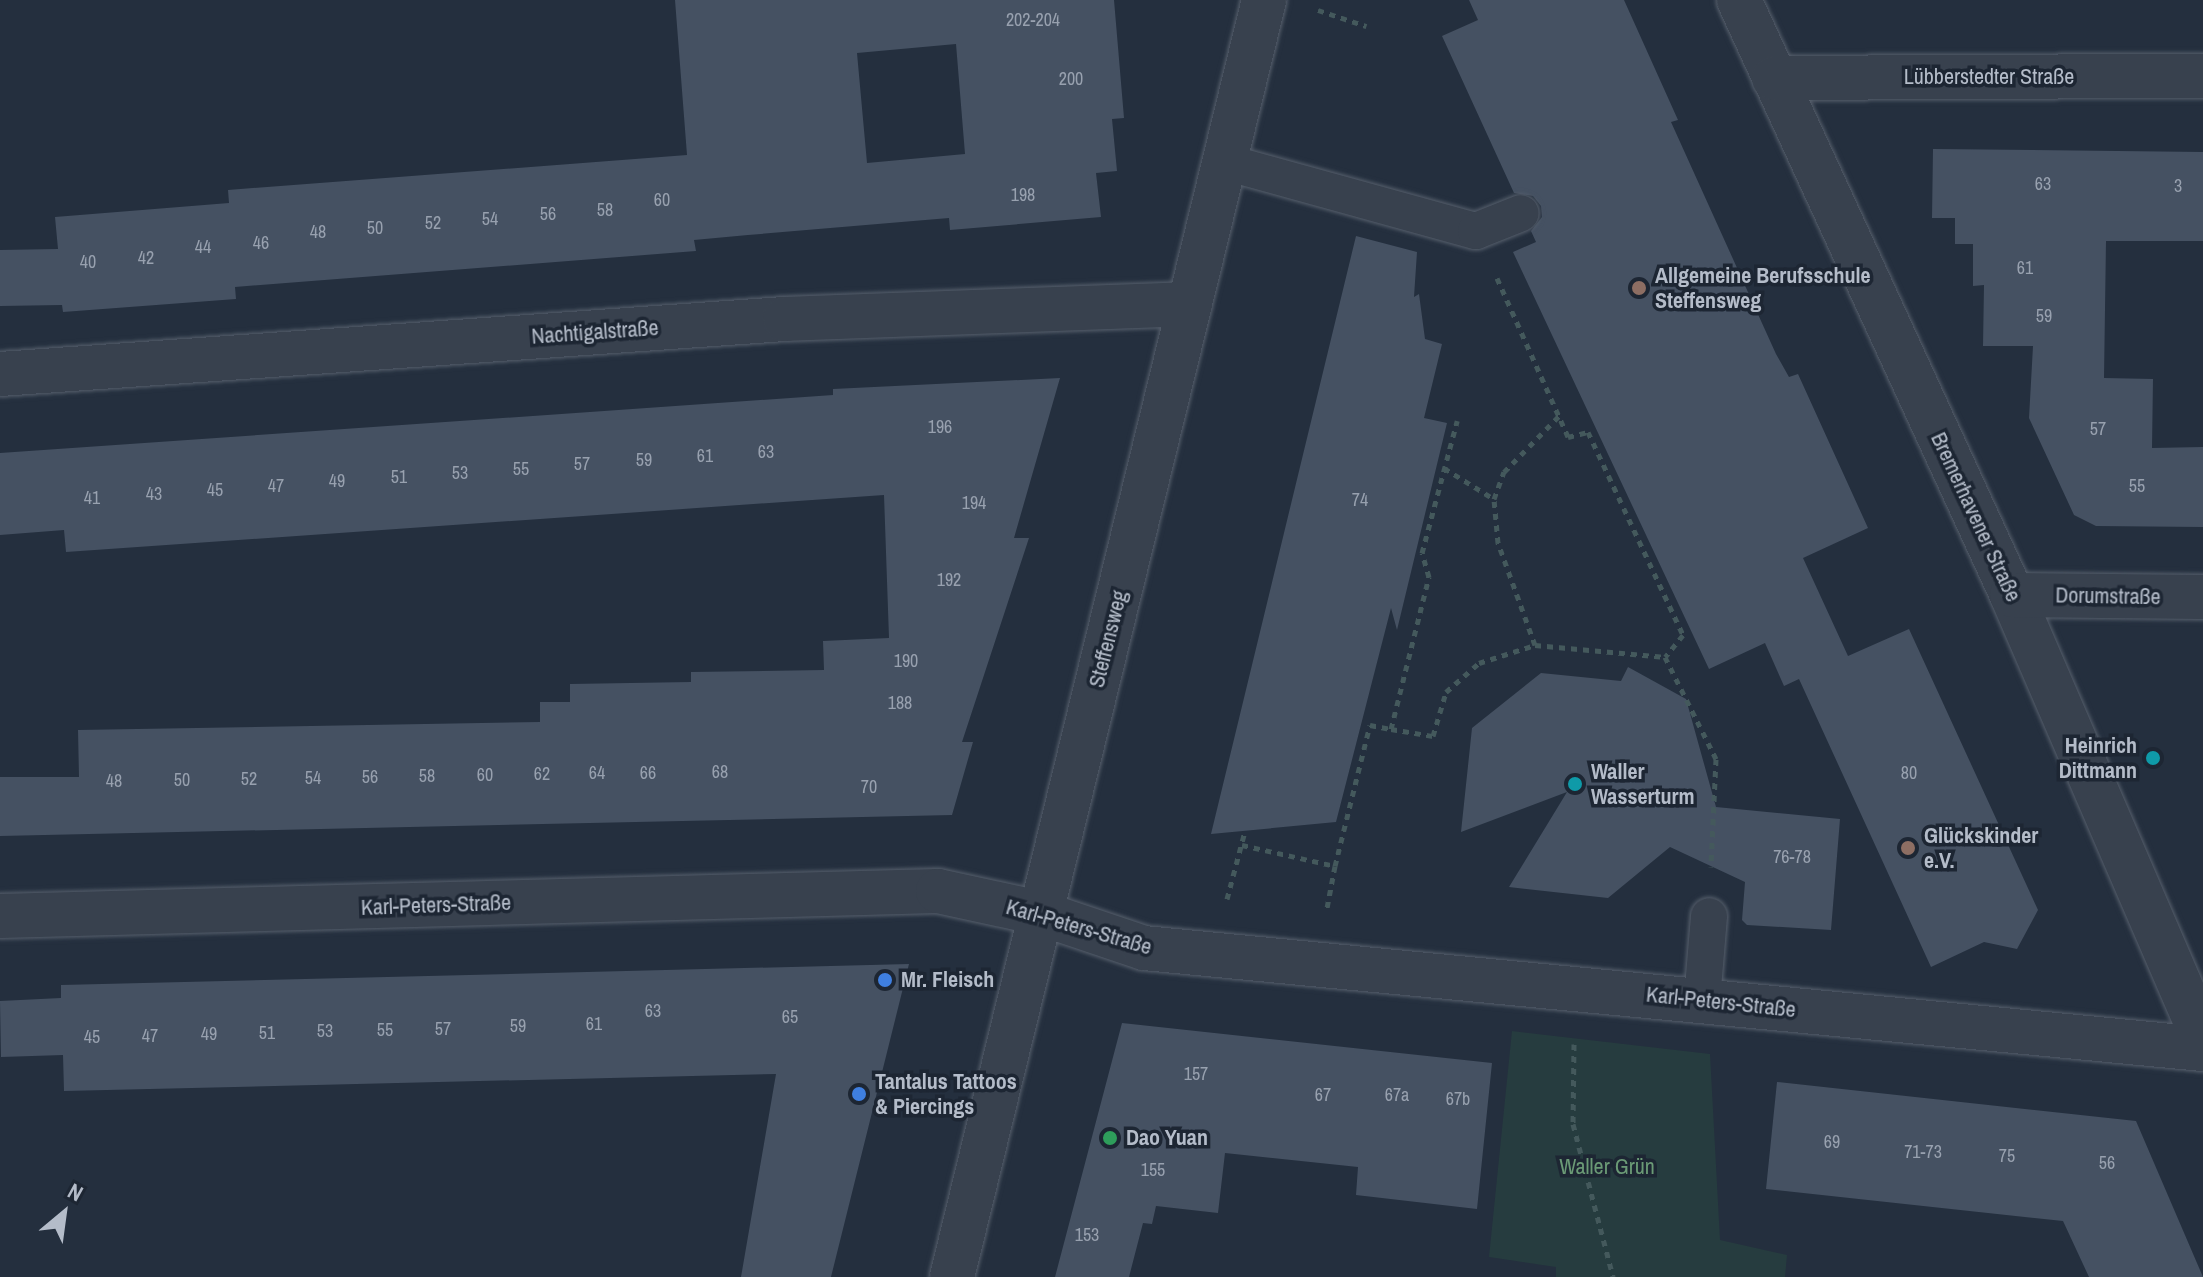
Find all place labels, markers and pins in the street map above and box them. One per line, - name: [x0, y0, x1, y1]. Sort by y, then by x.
- place label: Allgemeine Berufsschule Steffensweg: [1655, 262, 1871, 314]
- marker: Allgemeine Berufsschule Steffensweg: [1630, 279, 1648, 297]
- place label: Heinrich Dittmann: [2059, 732, 2137, 784]
- marker: Heinrich Dittmann: [2144, 749, 2162, 767]
- place label: Waller Wasserturm: [1591, 758, 1695, 810]
- marker: Waller Wasserturm: [1566, 775, 1584, 793]
- place label: Glückskinder e.V.: [1924, 822, 2038, 874]
- marker: Glückskinder e.V.: [1899, 839, 1917, 857]
- place label: Mr. Fleisch: [901, 967, 994, 993]
- marker: Mr. Fleisch: [876, 971, 894, 989]
- place label: Tantalus Tattoos & Piercings: [875, 1068, 1017, 1120]
- marker: Tantalus Tattoos & Piercings: [850, 1085, 868, 1103]
- place label: Dao Yuan: [1126, 1125, 1208, 1151]
- marker: Dao Yuan: [1101, 1129, 1119, 1147]

